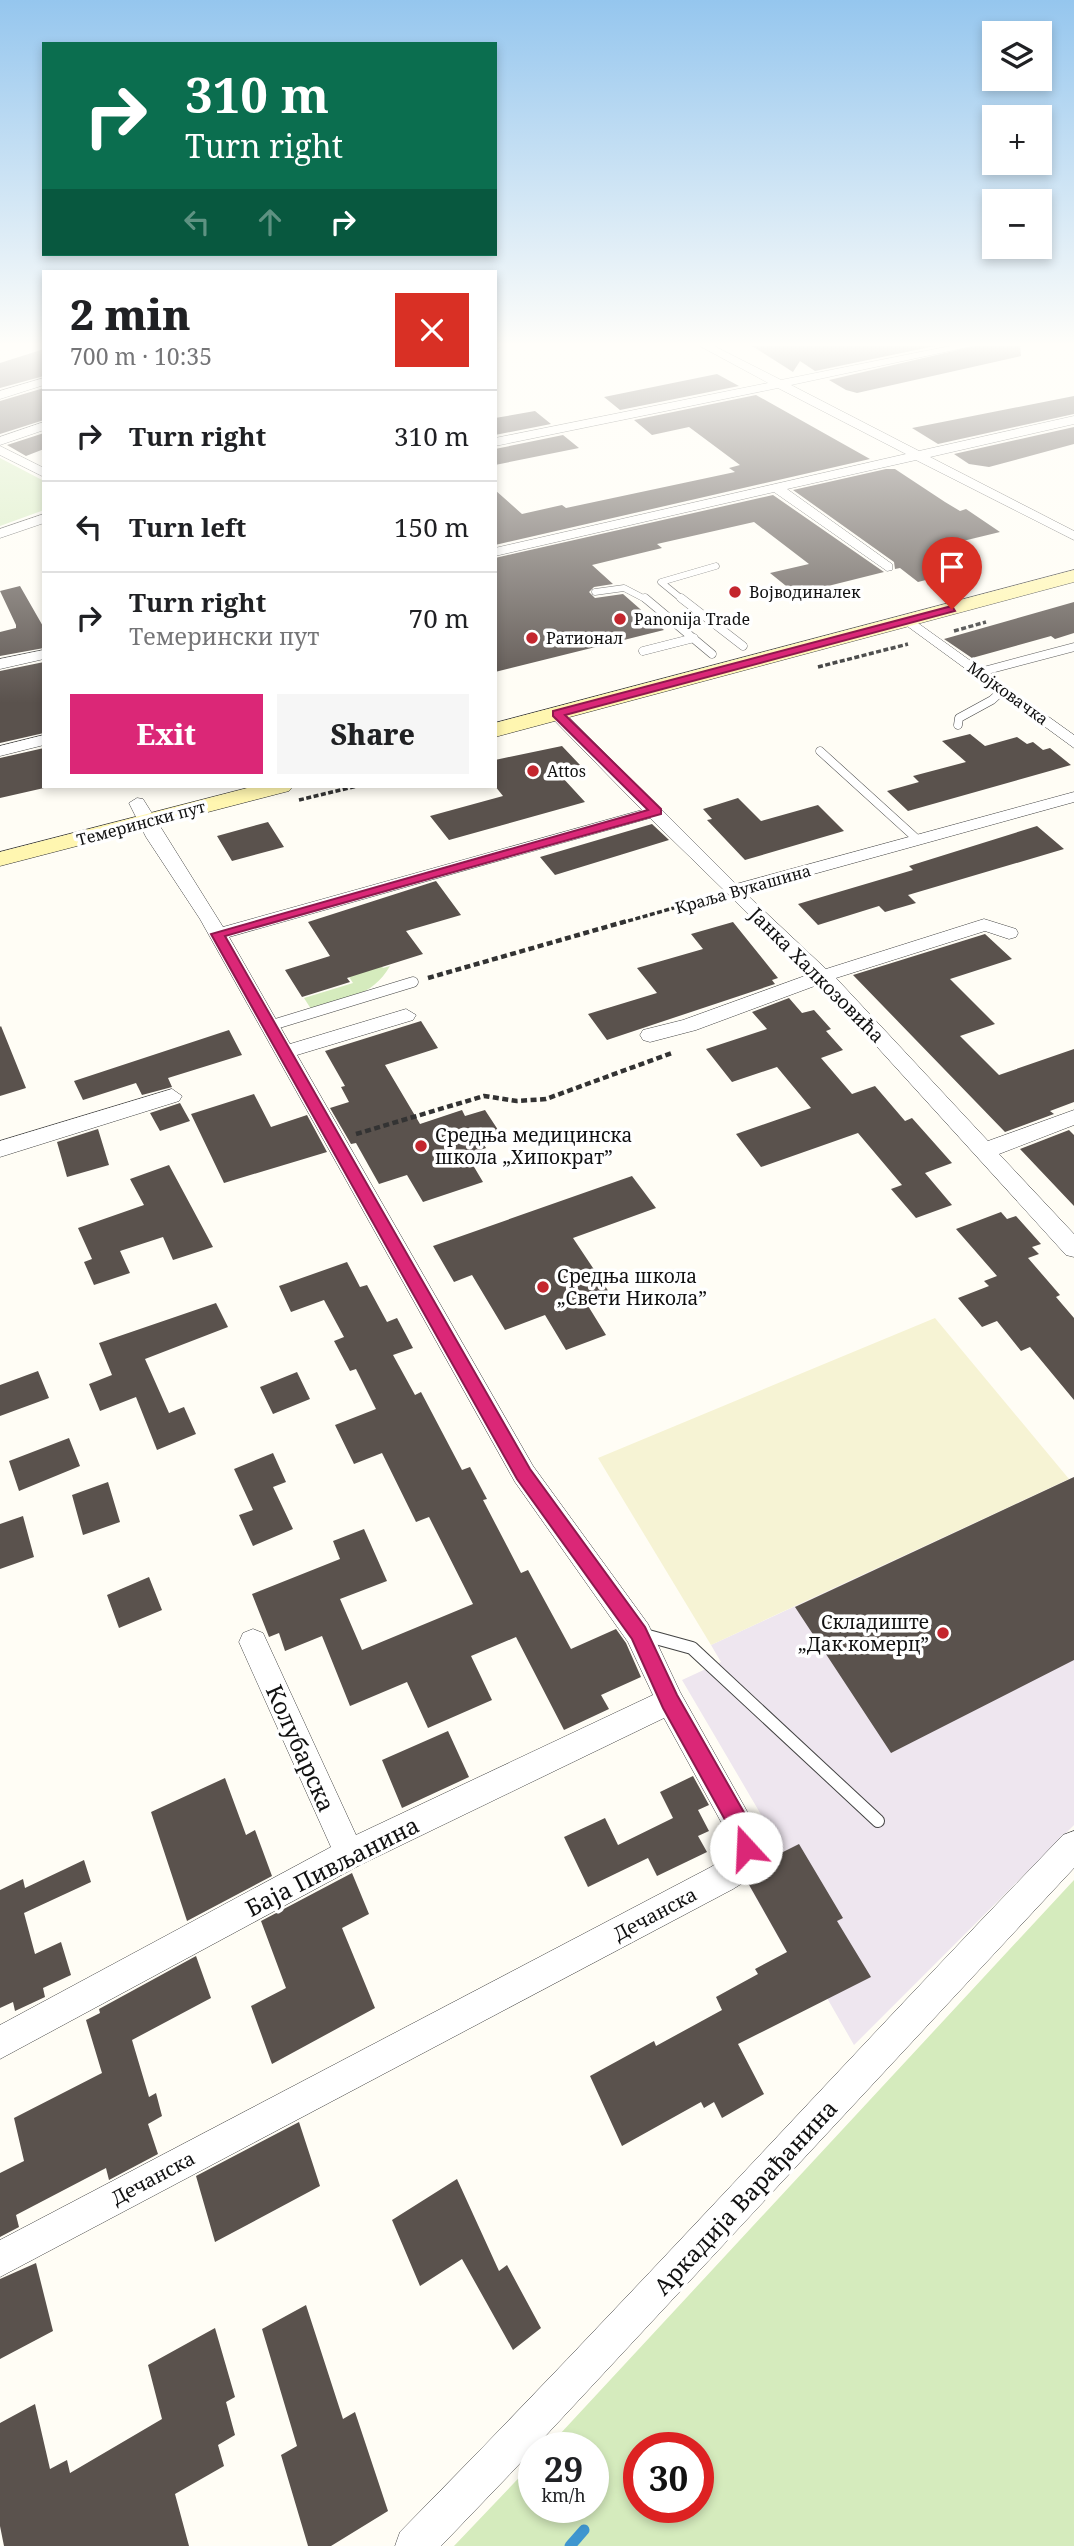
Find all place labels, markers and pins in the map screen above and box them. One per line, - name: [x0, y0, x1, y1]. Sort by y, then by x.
- pin: [922, 537, 982, 609]
- place label: Војводиналек: [749, 581, 861, 603]
- marker: Војводиналек: [727, 584, 743, 600]
- place label: Panonija Trade: [634, 608, 750, 630]
- marker: Panonija Trade: [612, 611, 628, 627]
- place label: Ратионал: [546, 627, 623, 649]
- marker: Ратионал: [524, 630, 540, 646]
- place label: Attos: [547, 760, 586, 782]
- marker: Attos: [525, 763, 541, 779]
- place label: Средња медицинска школа „Хипократ”: [435, 1122, 632, 1170]
- marker: Средња медицинска школа „Хипократ”: [413, 1138, 429, 1154]
- place label: Средња школа „Свети Никола”: [557, 1263, 707, 1311]
- marker: Средња школа „Свети Никола”: [535, 1279, 551, 1295]
- place label: Складиште „Дак комерц”: [798, 1609, 929, 1657]
- marker: Складиште „Дак комерц”: [935, 1625, 951, 1641]

